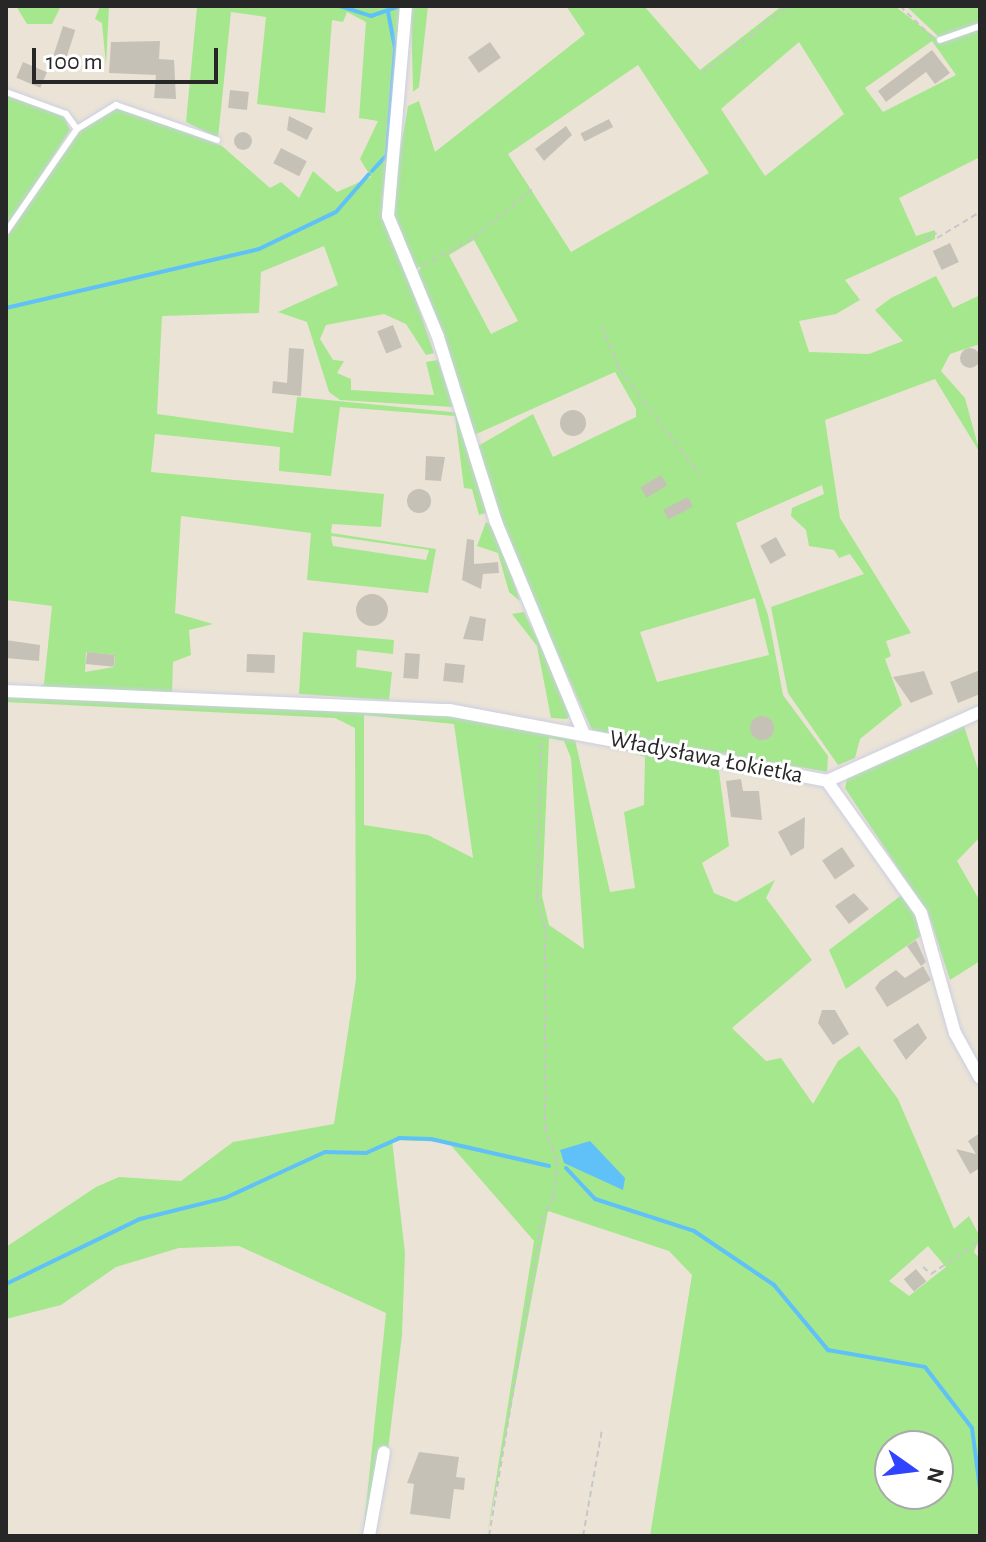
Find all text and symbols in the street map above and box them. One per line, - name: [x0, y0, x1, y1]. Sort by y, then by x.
- scale bar: [36, 32, 222, 82]
- text: 100 m: [46, 50, 103, 74]
- street label: Władysława Łokietka: [607, 725, 805, 791]
- north arrow: [874, 1430, 954, 1510]
- text: N: [923, 1465, 948, 1485]

